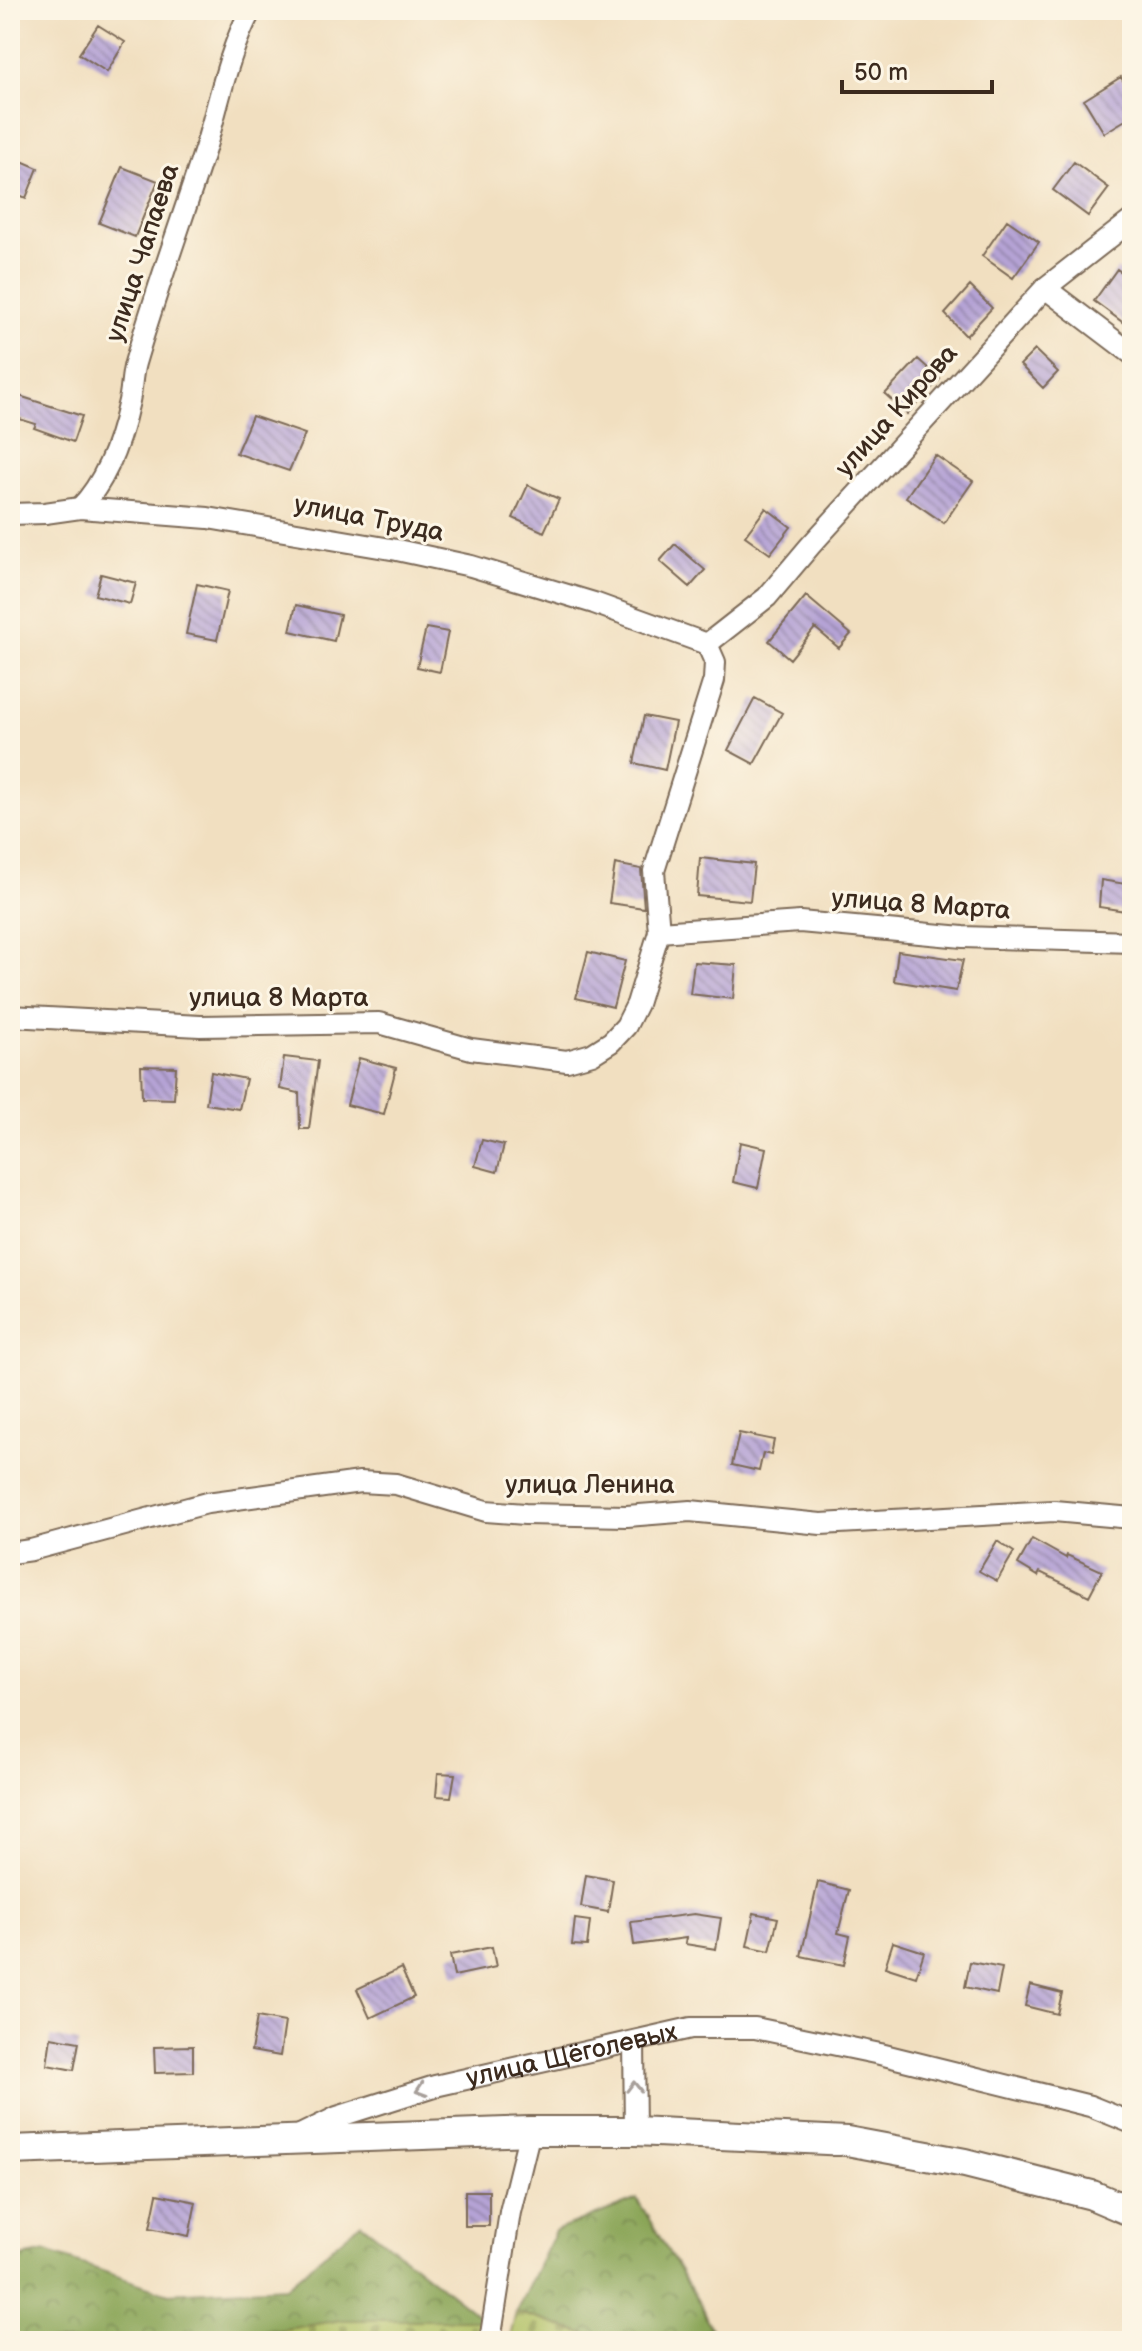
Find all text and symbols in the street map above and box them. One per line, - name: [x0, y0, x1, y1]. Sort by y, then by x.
- scale bar: [842, 44, 992, 94]
- text: 50 m: [854, 58, 908, 87]
- street label: улица Чапаева: [100, 160, 186, 346]
- street label: улица Кирова: [829, 338, 965, 484]
- street label: улица Труда: [291, 489, 447, 549]
- street label: улица 8 Марта: [830, 883, 1012, 927]
- street label: улица 8 Марта: [189, 983, 369, 1014]
- street label: улица Ленина: [505, 1470, 675, 1501]
- street label: улица Щёголевых: [463, 2016, 680, 2094]
- one-way arrow: [626, 2080, 643, 2093]
- one-way arrow: [415, 2081, 429, 2097]

